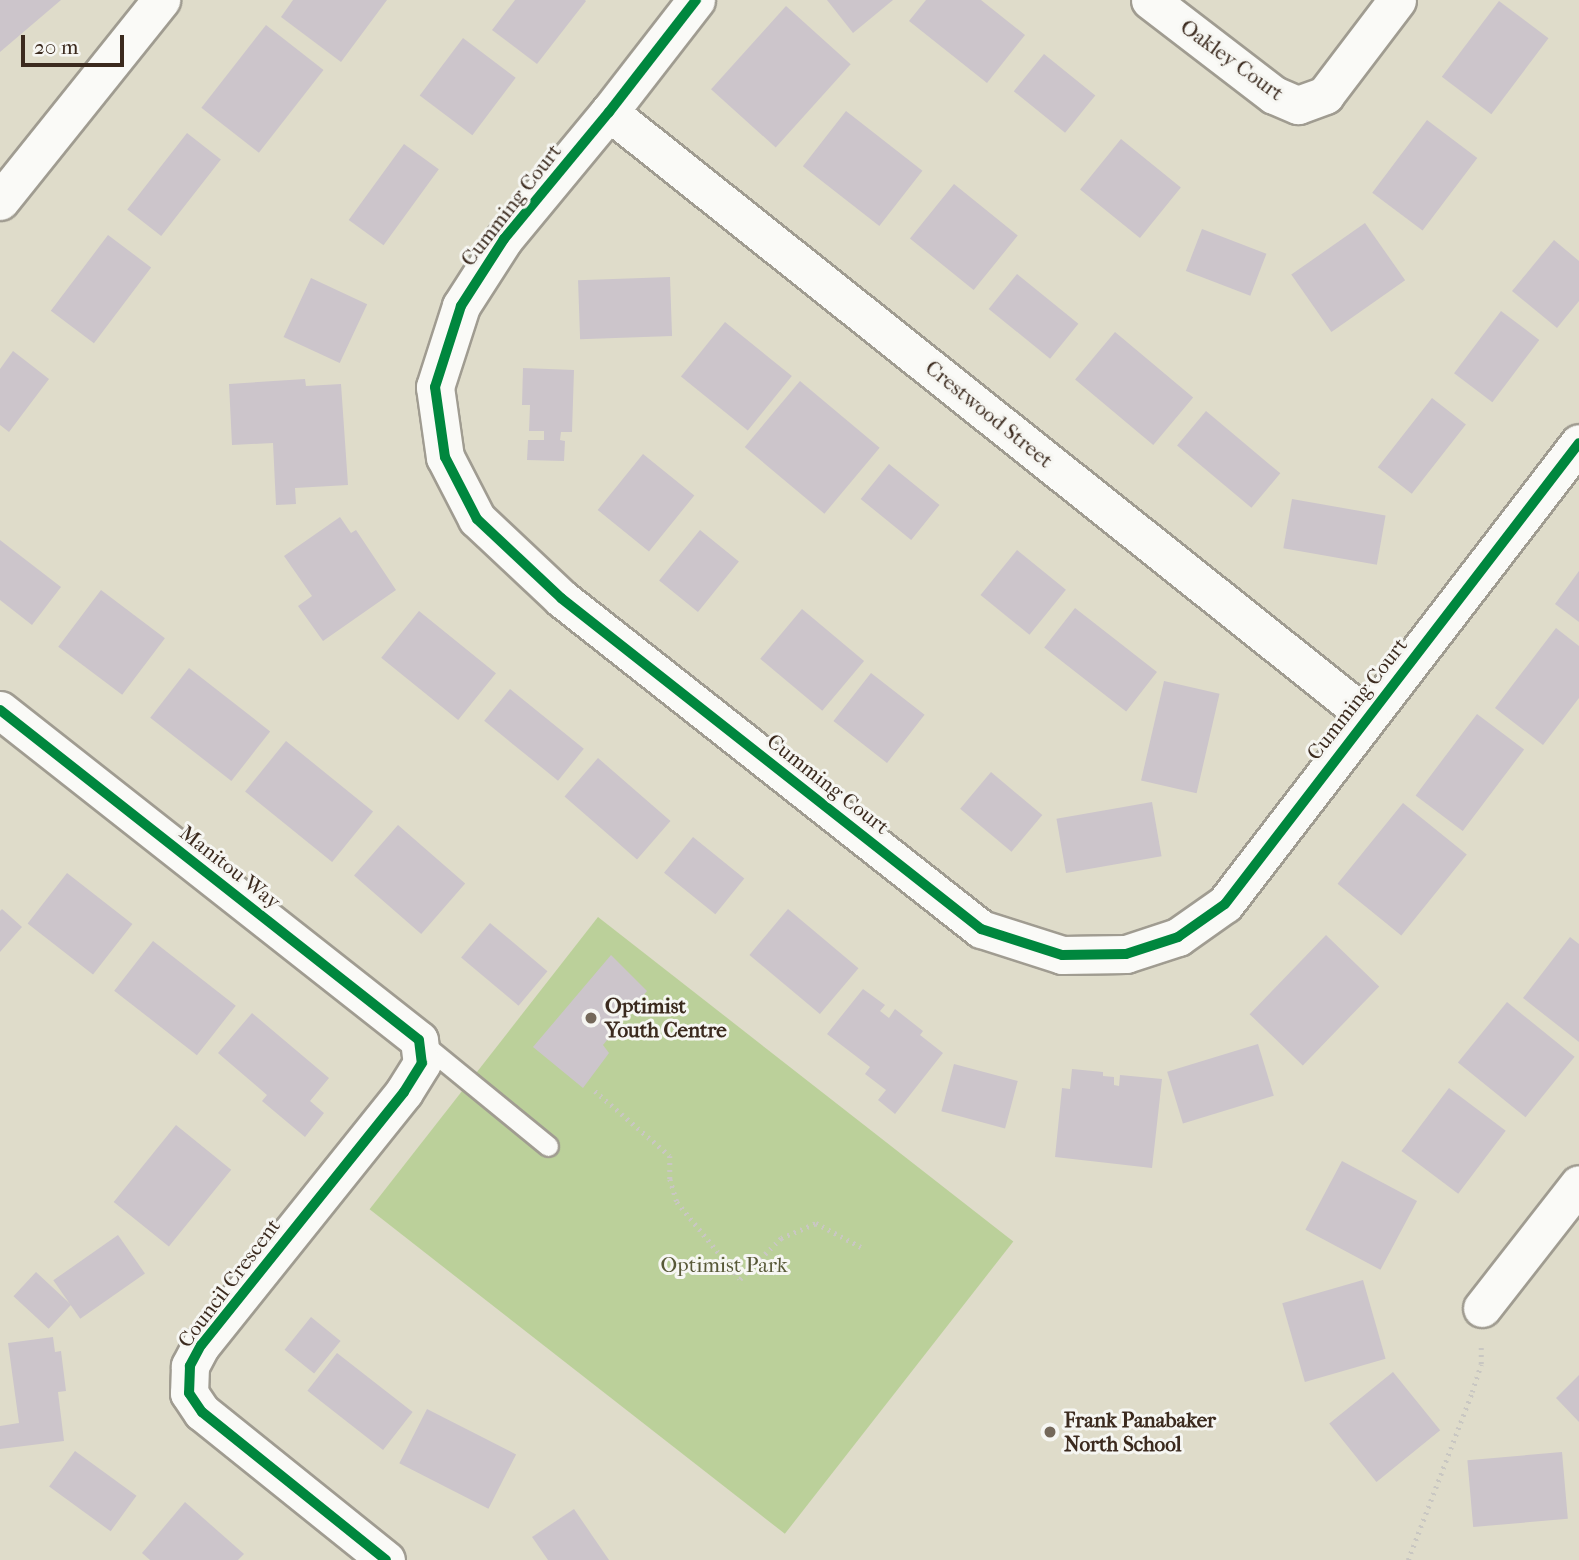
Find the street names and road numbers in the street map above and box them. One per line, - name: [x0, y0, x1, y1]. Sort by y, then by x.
- street label: Oakley Court: [1175, 14, 1289, 106]
- street label: Cumming Court: [455, 139, 567, 271]
- street label: Crestwood Street: [920, 355, 1058, 473]
- street label: Cumming Court: [1301, 633, 1413, 765]
- street label: Cumming Court: [762, 728, 894, 840]
- street label: Manitou Way: [174, 820, 286, 914]
- street label: Council Crescent: [172, 1214, 286, 1352]

